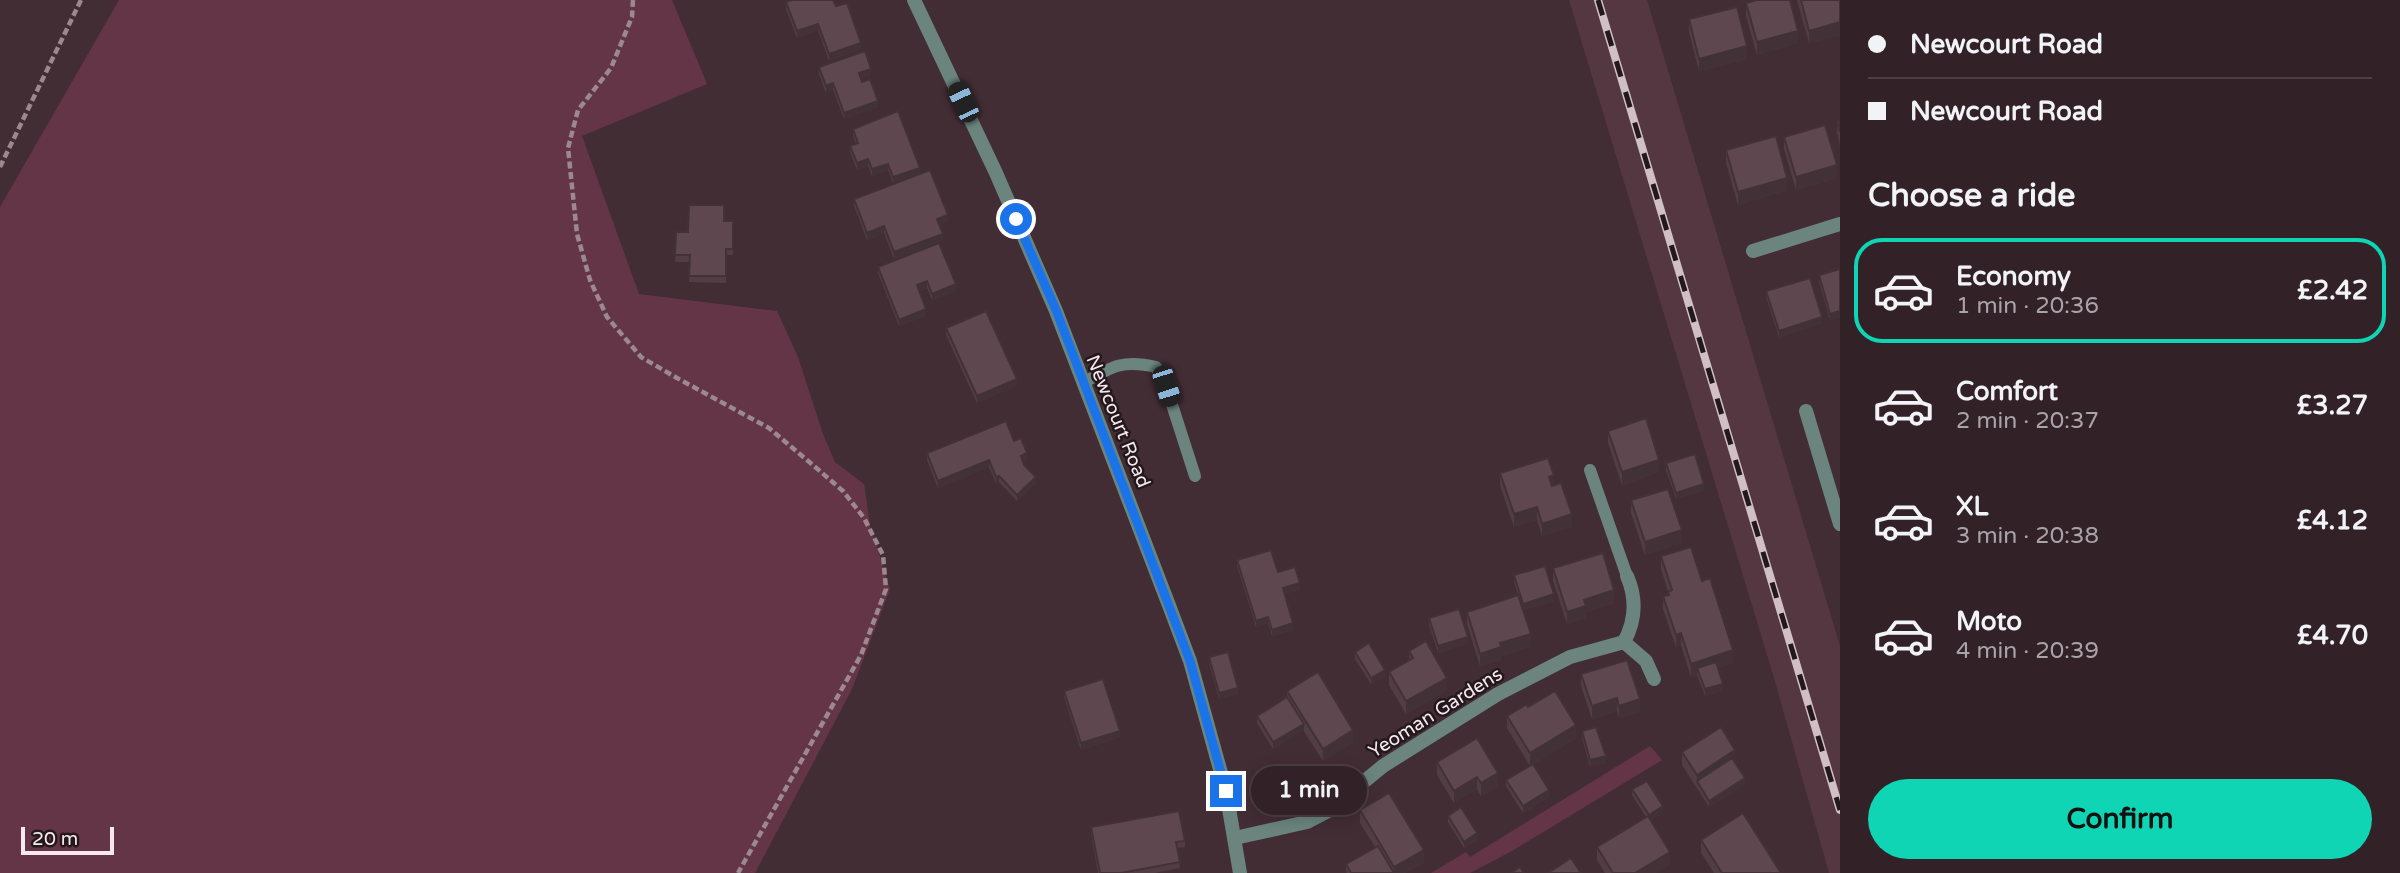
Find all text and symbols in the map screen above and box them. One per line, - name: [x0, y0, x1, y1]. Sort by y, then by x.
- text: Newcourt Road: [1910, 29, 2103, 60]
- car: [945, 79, 982, 125]
- text: Newcourt Road: [1910, 96, 2103, 127]
- text: Choose a ride: [1868, 177, 2075, 215]
- route start: [1000, 203, 1032, 235]
- icon: car: [1872, 259, 1935, 322]
- text: Economy: [1956, 261, 2071, 292]
- text: £2.42: [2297, 275, 2368, 306]
- text: 1 min · 20:36: [1956, 292, 2099, 320]
- street label: Newcourt Road: [1081, 352, 1155, 491]
- car: [1150, 363, 1183, 409]
- icon: car: [1872, 374, 1935, 437]
- text: Comfort: [1956, 376, 2058, 407]
- text: £3.27: [2297, 390, 2368, 421]
- text: 2 min · 20:37: [1956, 407, 2099, 435]
- icon: car: [1872, 489, 1935, 552]
- text: XL: [1956, 491, 1988, 522]
- text: £4.12: [2297, 505, 2368, 536]
- text: 3 min · 20:38: [1956, 522, 2099, 550]
- icon: car: [1872, 604, 1935, 667]
- text: Moto: [1956, 606, 2022, 637]
- text: £4.70: [2297, 620, 2368, 651]
- text: 4 min · 20:39: [1956, 637, 2099, 665]
- street label: Yeoman Gardens: [1365, 663, 1506, 763]
- callout: 1 min: [1250, 766, 1366, 816]
- route end: [1210, 775, 1242, 807]
- text: 1 min: [1278, 776, 1340, 804]
- button: Confirm: [1868, 779, 2372, 859]
- scale bar: [21, 824, 114, 856]
- text: 20 m: [32, 828, 78, 850]

